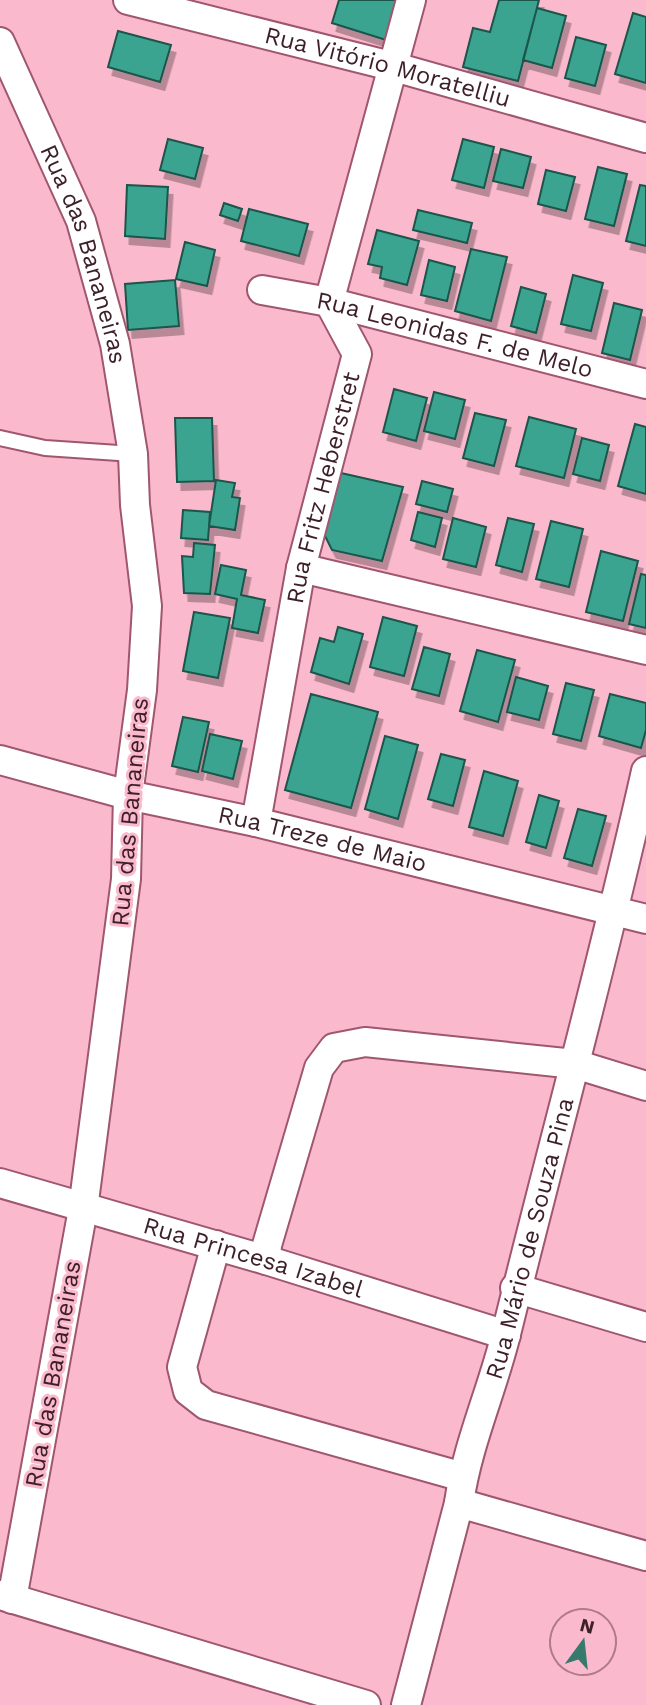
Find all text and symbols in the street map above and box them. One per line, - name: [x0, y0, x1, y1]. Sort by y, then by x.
- street label: Rua Vitório Moratelliu: [262, 21, 514, 113]
- street label: Rua das Bananeiras: [34, 140, 132, 366]
- street label: Rua Leonidas F. de Melo: [314, 286, 596, 384]
- street label: Rua Fritz Heberstret: [281, 369, 366, 606]
- street label: Rua das Bananeiras: [106, 696, 154, 928]
- street label: Rua Treze de Maio: [216, 800, 430, 878]
- street label: Rua Mário de Souza Pina: [480, 1095, 580, 1383]
- street label: Rua Princesa Izabel: [140, 1211, 367, 1304]
- street label: Rua das Bananeiras: [19, 1258, 87, 1490]
- north arrow: [548, 1607, 618, 1677]
- text: N: [577, 1613, 597, 1639]

